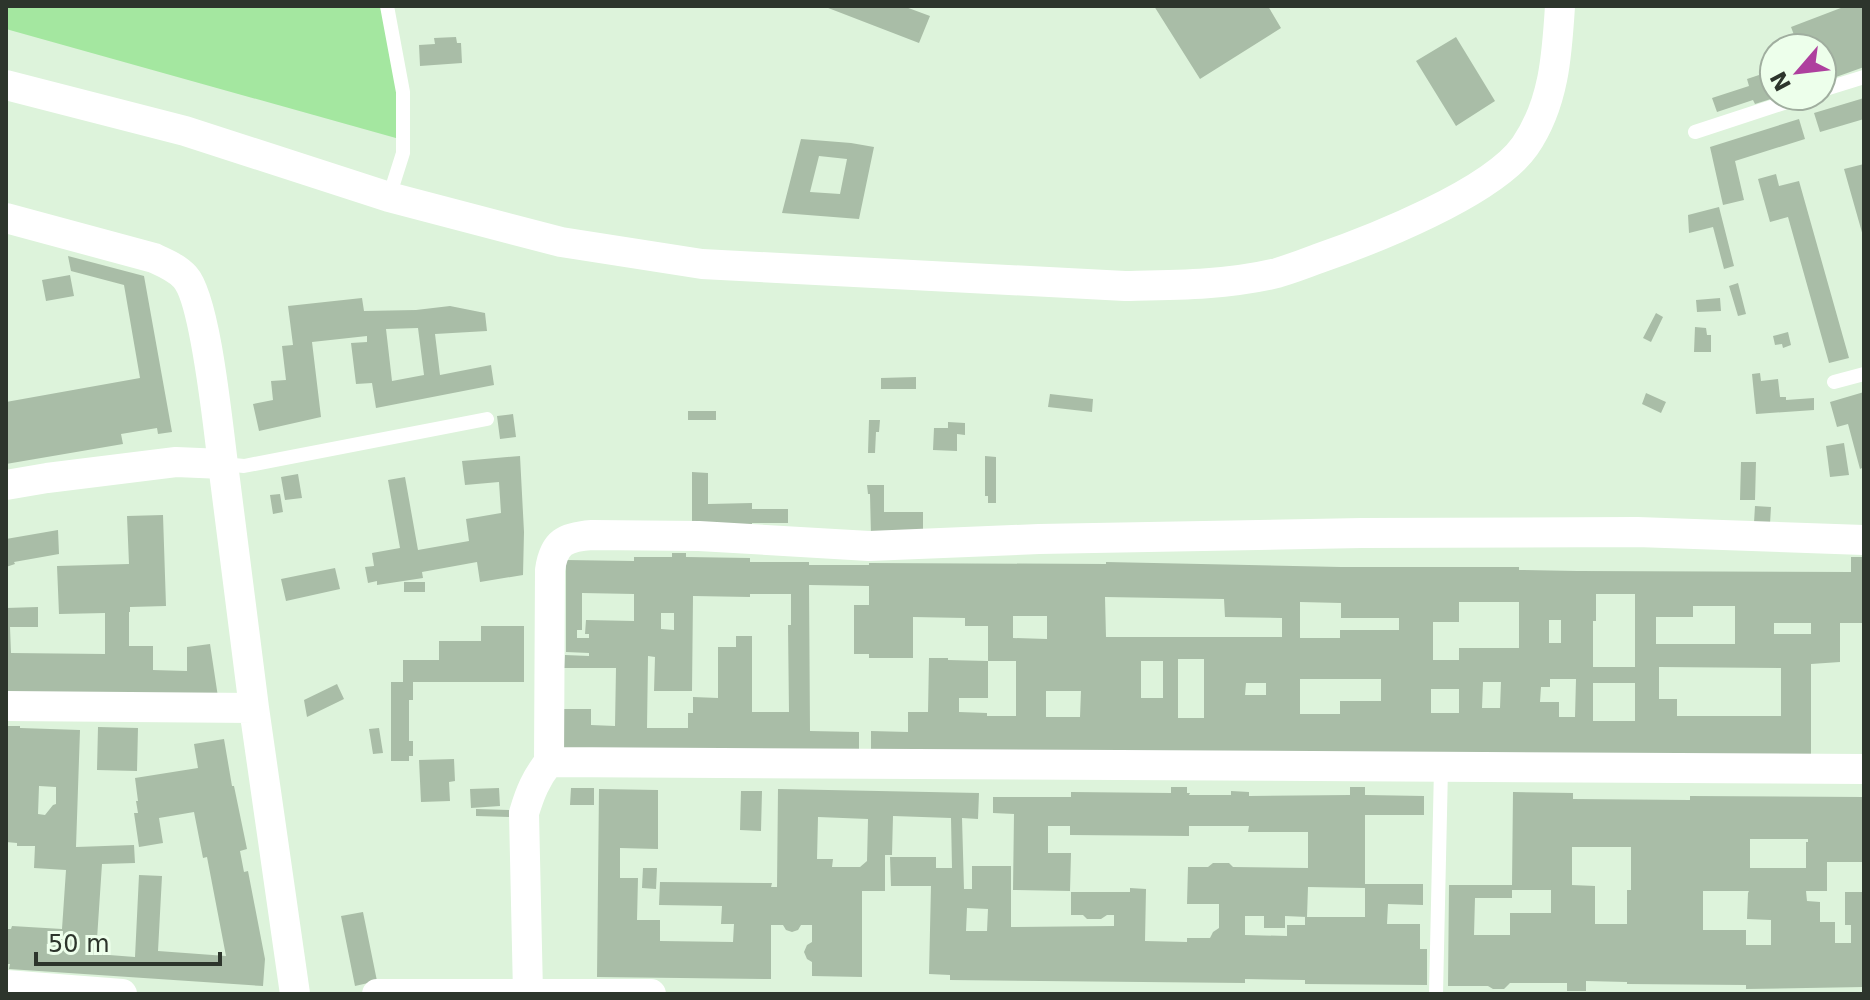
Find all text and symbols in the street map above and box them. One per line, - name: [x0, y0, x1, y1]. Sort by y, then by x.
- north arrow: [1758, 32, 1838, 112]
- text: N: [1765, 67, 1796, 95]
- scale bar: [36, 916, 220, 966]
- text: 50 m: [48, 930, 110, 958]

